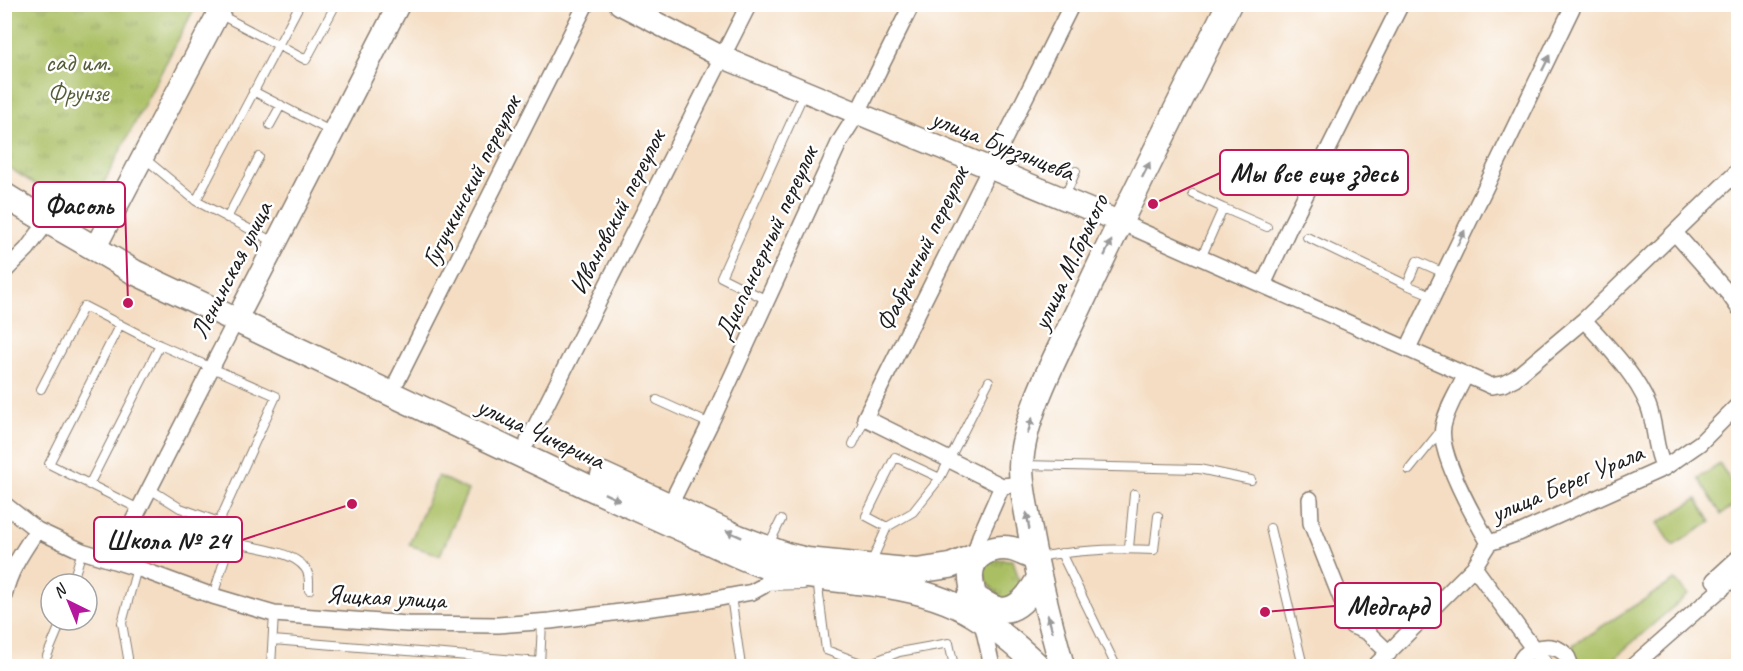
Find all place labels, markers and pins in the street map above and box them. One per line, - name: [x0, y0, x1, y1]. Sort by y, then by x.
- callout: Мы все еще здесь: [1220, 150, 1408, 195]
- callout: Фасоль: [33, 182, 125, 227]
- callout: Школа № 24: [94, 517, 242, 562]
- callout: Медгард: [1335, 583, 1441, 628]

